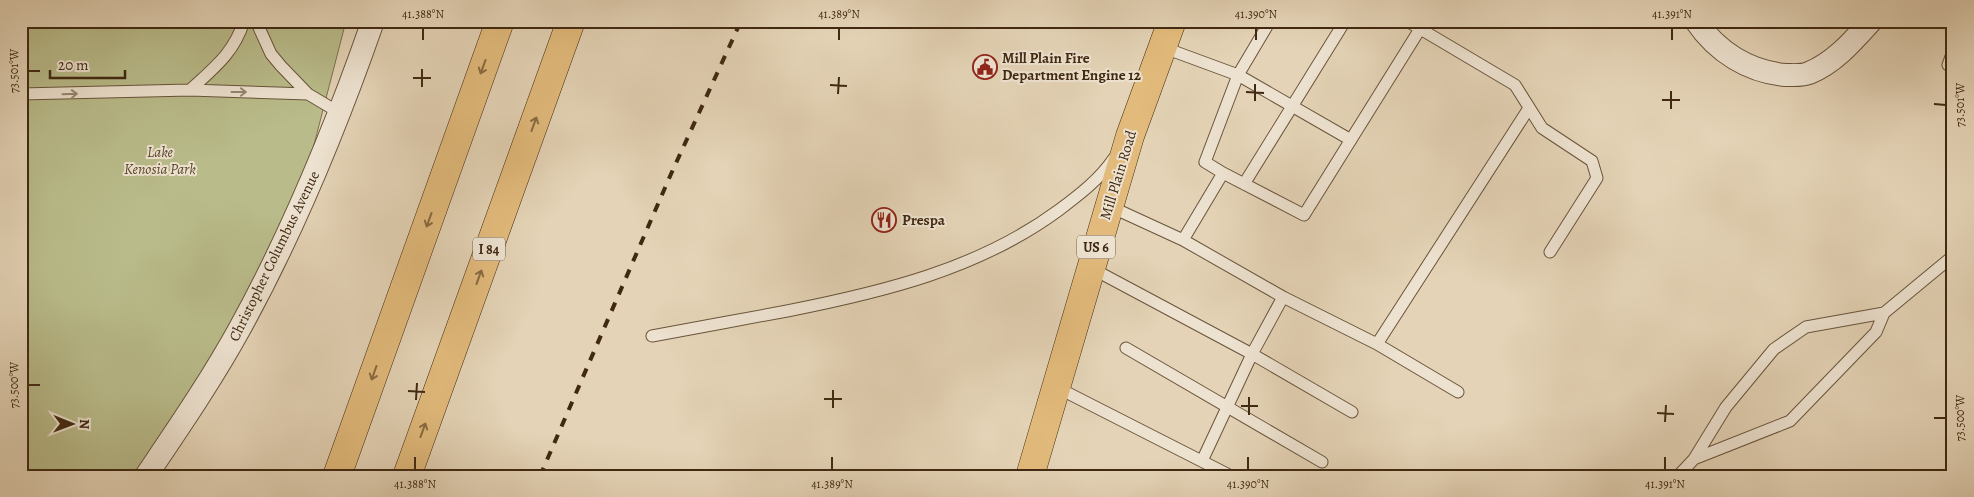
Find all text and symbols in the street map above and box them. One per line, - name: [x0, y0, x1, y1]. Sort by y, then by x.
- text: 41.388°N: [402, 6, 444, 22]
- text: 41.389°N: [818, 6, 860, 22]
- text: 41.390°N: [1235, 6, 1278, 22]
- text: 41.391°N: [1652, 6, 1692, 22]
- text: 73.501°W: [6, 48, 22, 93]
- scale bar: [50, 48, 125, 80]
- place label: Mill Plain Fire Department Engine 12: [1002, 48, 1142, 85]
- public building icon: Mill Plain Fire Department Engine 12: [972, 54, 998, 80]
- text: 20 m: [58, 55, 89, 75]
- one-way arrow: [478, 59, 487, 74]
- text: 73.501°W: [1952, 82, 1968, 127]
- one-way arrow: [230, 87, 247, 97]
- one-way arrow: [62, 89, 78, 99]
- one-way arrow: [530, 117, 539, 133]
- street label: Mill Plain Road: [1095, 127, 1141, 222]
- park label: Lake Kenosia Park: [124, 142, 196, 179]
- street label: Christopher Columbus Avenue: [224, 167, 324, 345]
- restaurant icon: Prespa: [871, 207, 897, 233]
- place label: Prespa: [902, 210, 946, 230]
- one-way arrow: [424, 212, 433, 227]
- road number: US 6: [1077, 236, 1115, 258]
- road number: I 84: [473, 238, 505, 260]
- one-way arrow: [475, 270, 484, 285]
- text: 73.500°W: [6, 361, 22, 408]
- one-way arrow: [369, 365, 378, 380]
- text: 73.500°W: [1952, 394, 1968, 441]
- north arrow: [48, 400, 98, 450]
- text: N: [75, 419, 94, 429]
- one-way arrow: [419, 423, 428, 438]
- text: 41.388°N: [394, 476, 436, 492]
- text: 41.389°N: [811, 476, 853, 492]
- text: 41.390°N: [1227, 476, 1270, 492]
- text: 41.391°N: [1645, 476, 1685, 492]

